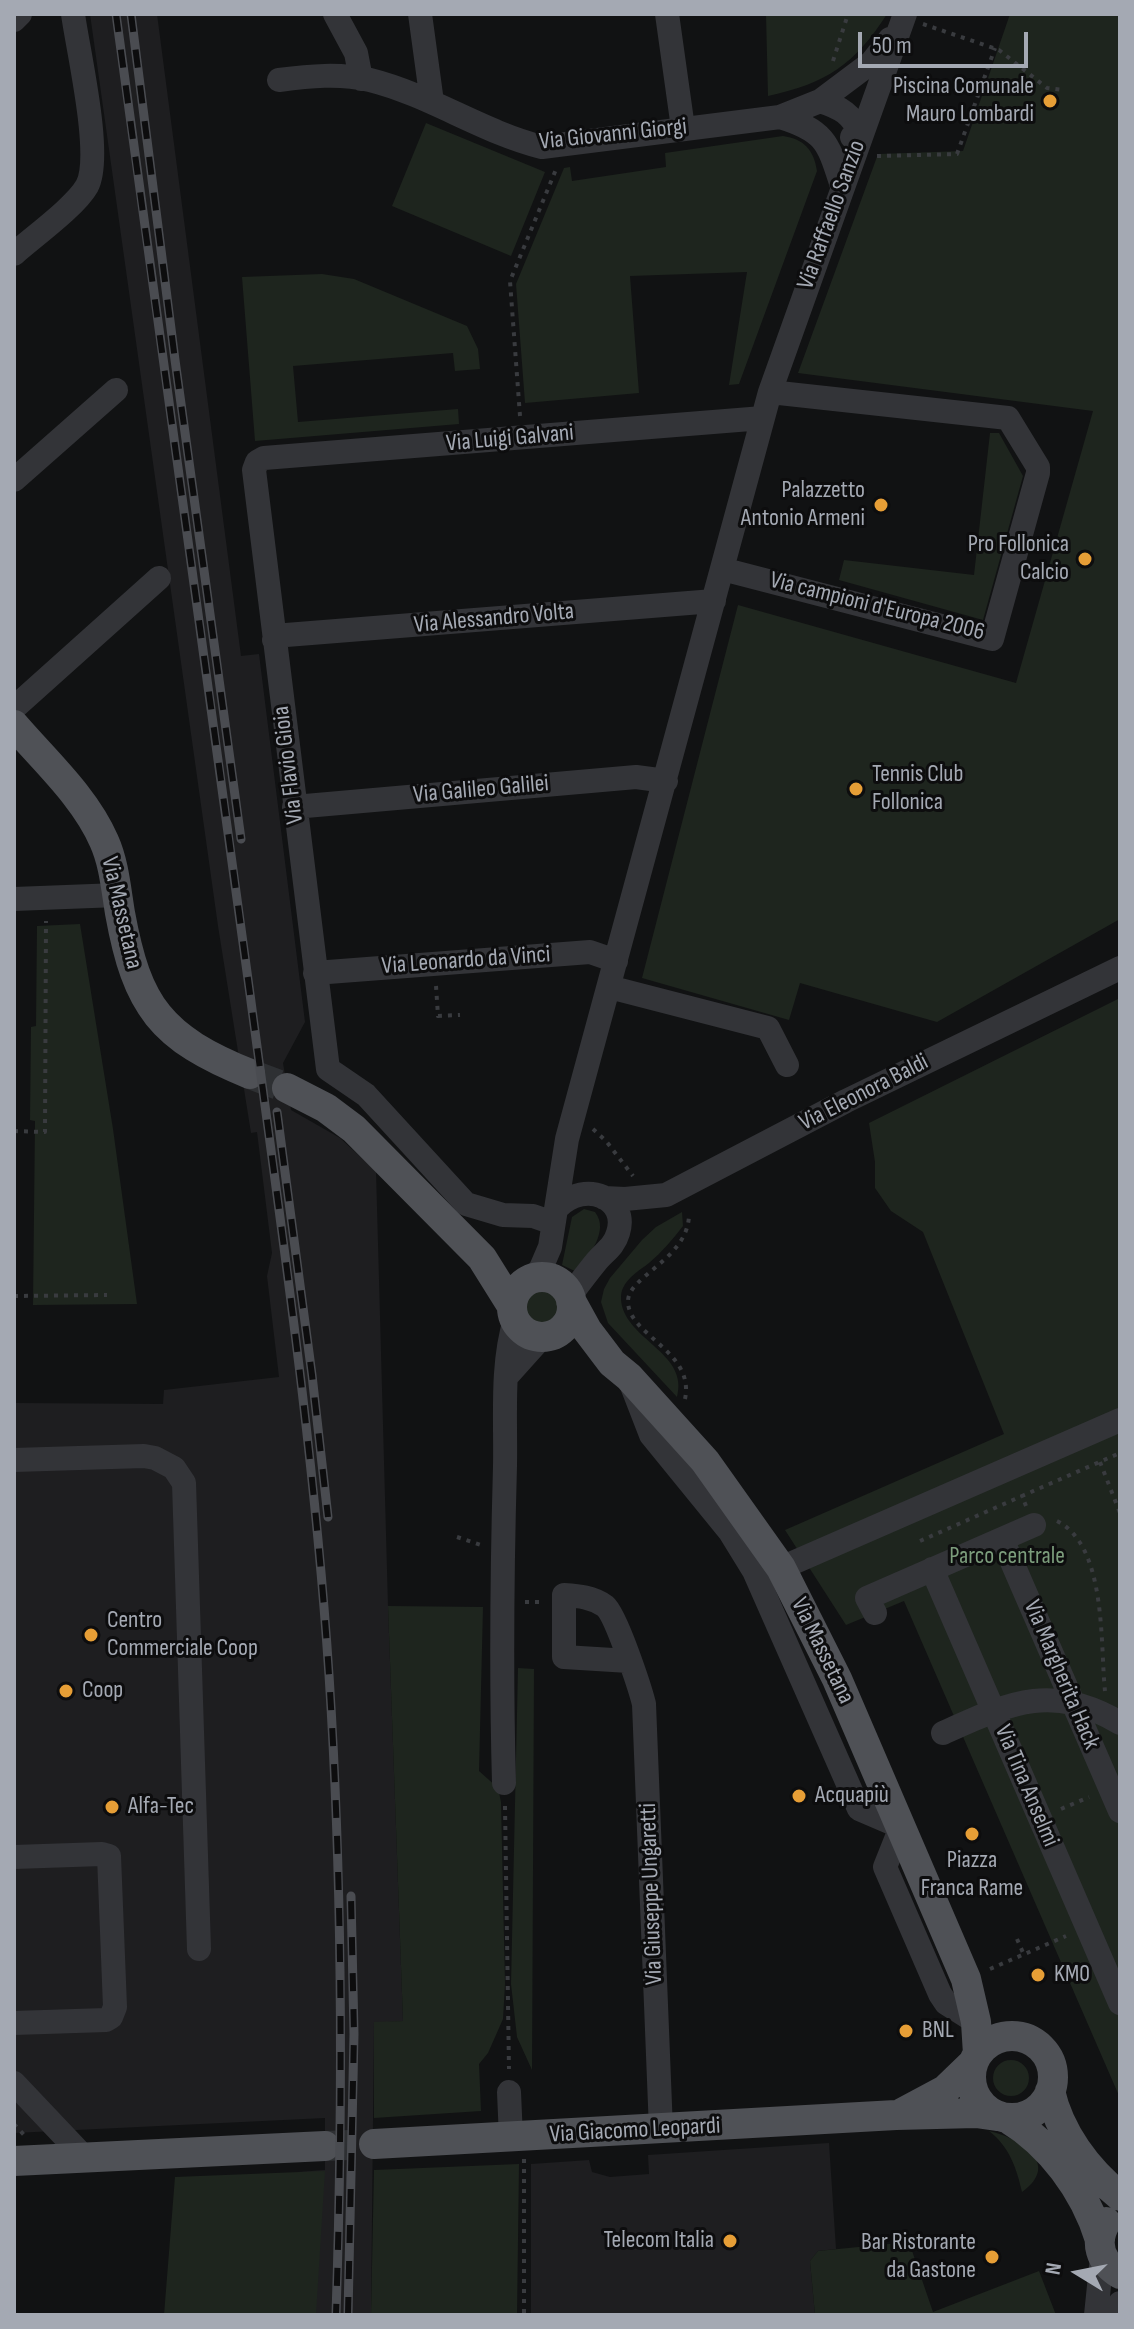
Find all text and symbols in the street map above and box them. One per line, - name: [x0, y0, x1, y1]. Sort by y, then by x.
- scale bar: [862, 16, 1032, 66]
- text: 50 m: [872, 31, 912, 60]
- place label: Piscina Comunale Mauro Lombardi: [893, 73, 1034, 129]
- marker: Piscina Comunale Mauro Lombardi: [1041, 92, 1059, 110]
- street label: Via Giovanni Giorgi: [538, 113, 688, 157]
- street label: Via Raffaello Sanzio: [792, 137, 872, 293]
- street label: Via Luigi Galvani: [445, 419, 575, 459]
- place label: Palazzetto Antonio Armeni: [741, 477, 865, 533]
- marker: Palazzetto Antonio Armeni: [872, 496, 890, 514]
- place label: Pro Follonica Calcio: [968, 531, 1069, 587]
- marker: Pro Follonica Calcio: [1076, 550, 1094, 568]
- street label: Via campioni d'Europa 2006: [767, 566, 987, 648]
- street label: Via Alessandro Volta: [413, 598, 575, 640]
- street label: Via Flavio Gioia: [267, 704, 311, 826]
- place label: Tennis Club Follonica: [872, 761, 963, 817]
- street label: Via Galileo Galilei: [412, 770, 550, 810]
- marker: Tennis Club Follonica: [847, 780, 865, 798]
- street label: Via Massetana: [94, 854, 148, 972]
- street label: Via Leonardo da Vinci: [381, 941, 551, 981]
- street label: Via Eleonora Baldi: [795, 1048, 933, 1138]
- park label: Parco centrale: [949, 1543, 1065, 1571]
- street label: Via Massetana: [784, 1593, 860, 1709]
- street label: Via Margherita Hack: [1017, 1596, 1105, 1754]
- place label: Centro Commerciale Coop: [107, 1607, 258, 1663]
- marker: Centro Commerciale Coop: [82, 1626, 100, 1644]
- place label: Coop: [82, 1677, 123, 1705]
- marker: Coop: [57, 1682, 75, 1700]
- street label: Via Tina Anselmi: [987, 1721, 1065, 1851]
- place label: Acquapiù: [815, 1782, 889, 1810]
- marker: Acquapiù: [790, 1787, 808, 1805]
- place label: Alfa-Tec: [128, 1793, 194, 1821]
- marker: Alfa-Tec: [103, 1798, 121, 1816]
- street label: Via Giuseppe Ungaretti: [634, 1802, 670, 1986]
- marker: Piazza Franca Rame: [963, 1825, 981, 1843]
- place label: Piazza Franca Rame: [921, 1847, 1023, 1903]
- place label: KM0: [1054, 1961, 1090, 1989]
- marker: KM0: [1029, 1966, 1047, 1984]
- place label: BNL: [922, 2017, 954, 2045]
- marker: BNL: [897, 2022, 915, 2040]
- street label: Via Giacomo Leopardi: [549, 2112, 721, 2150]
- place label: Telecom Italia: [603, 2227, 714, 2255]
- place label: Bar Ristorante da Gastone: [861, 2229, 976, 2285]
- marker: Telecom Italia: [721, 2232, 739, 2250]
- north arrow: [1038, 2233, 1118, 2313]
- marker: Bar Ristorante da Gastone: [983, 2248, 1001, 2266]
- text: N: [1040, 2261, 1068, 2277]

